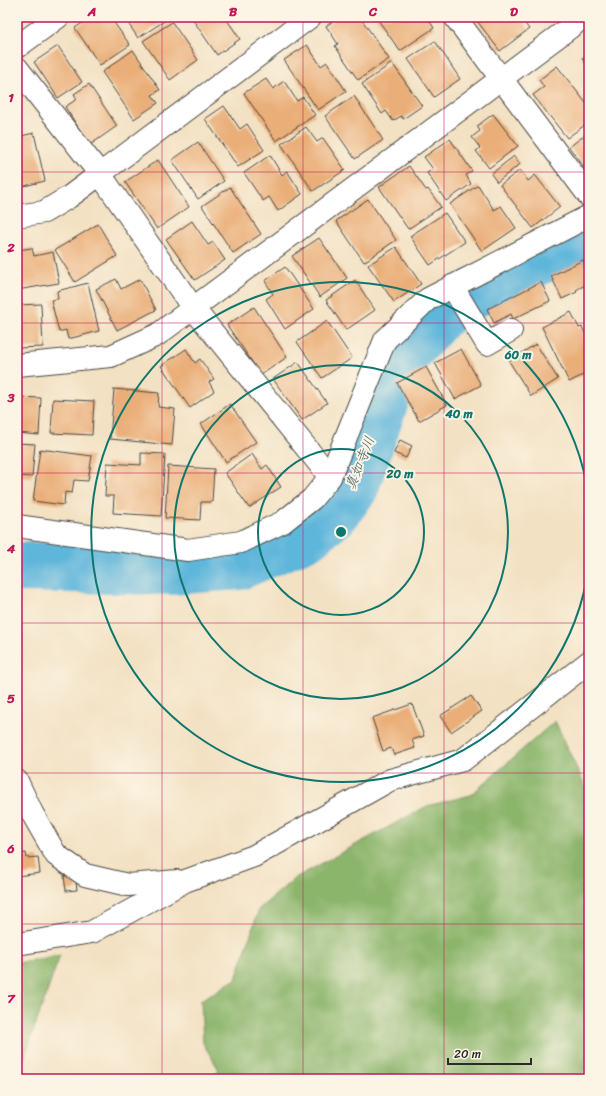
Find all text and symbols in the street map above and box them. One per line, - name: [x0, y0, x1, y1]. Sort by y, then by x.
- text: A: [87, 0, 96, 23]
- text: B: [229, 0, 238, 23]
- text: C: [368, 0, 378, 23]
- text: D: [510, 0, 518, 23]
- text: 1: [8, 86, 14, 109]
- text: 2: [6, 236, 15, 259]
- text: 60 m: [504, 344, 532, 366]
- text: 3: [6, 386, 15, 409]
- text: 40 m: [444, 403, 473, 425]
- water label: 真如寺川: [338, 432, 382, 494]
- text: 20 m: [386, 463, 414, 485]
- centre of rings: [334, 525, 348, 539]
- text: 4: [6, 537, 16, 560]
- text: 5: [7, 687, 15, 710]
- text: 6: [6, 837, 15, 860]
- text: 7: [7, 987, 16, 1010]
- scale bar: [448, 1040, 531, 1066]
- text: 20 m: [454, 1043, 481, 1065]

